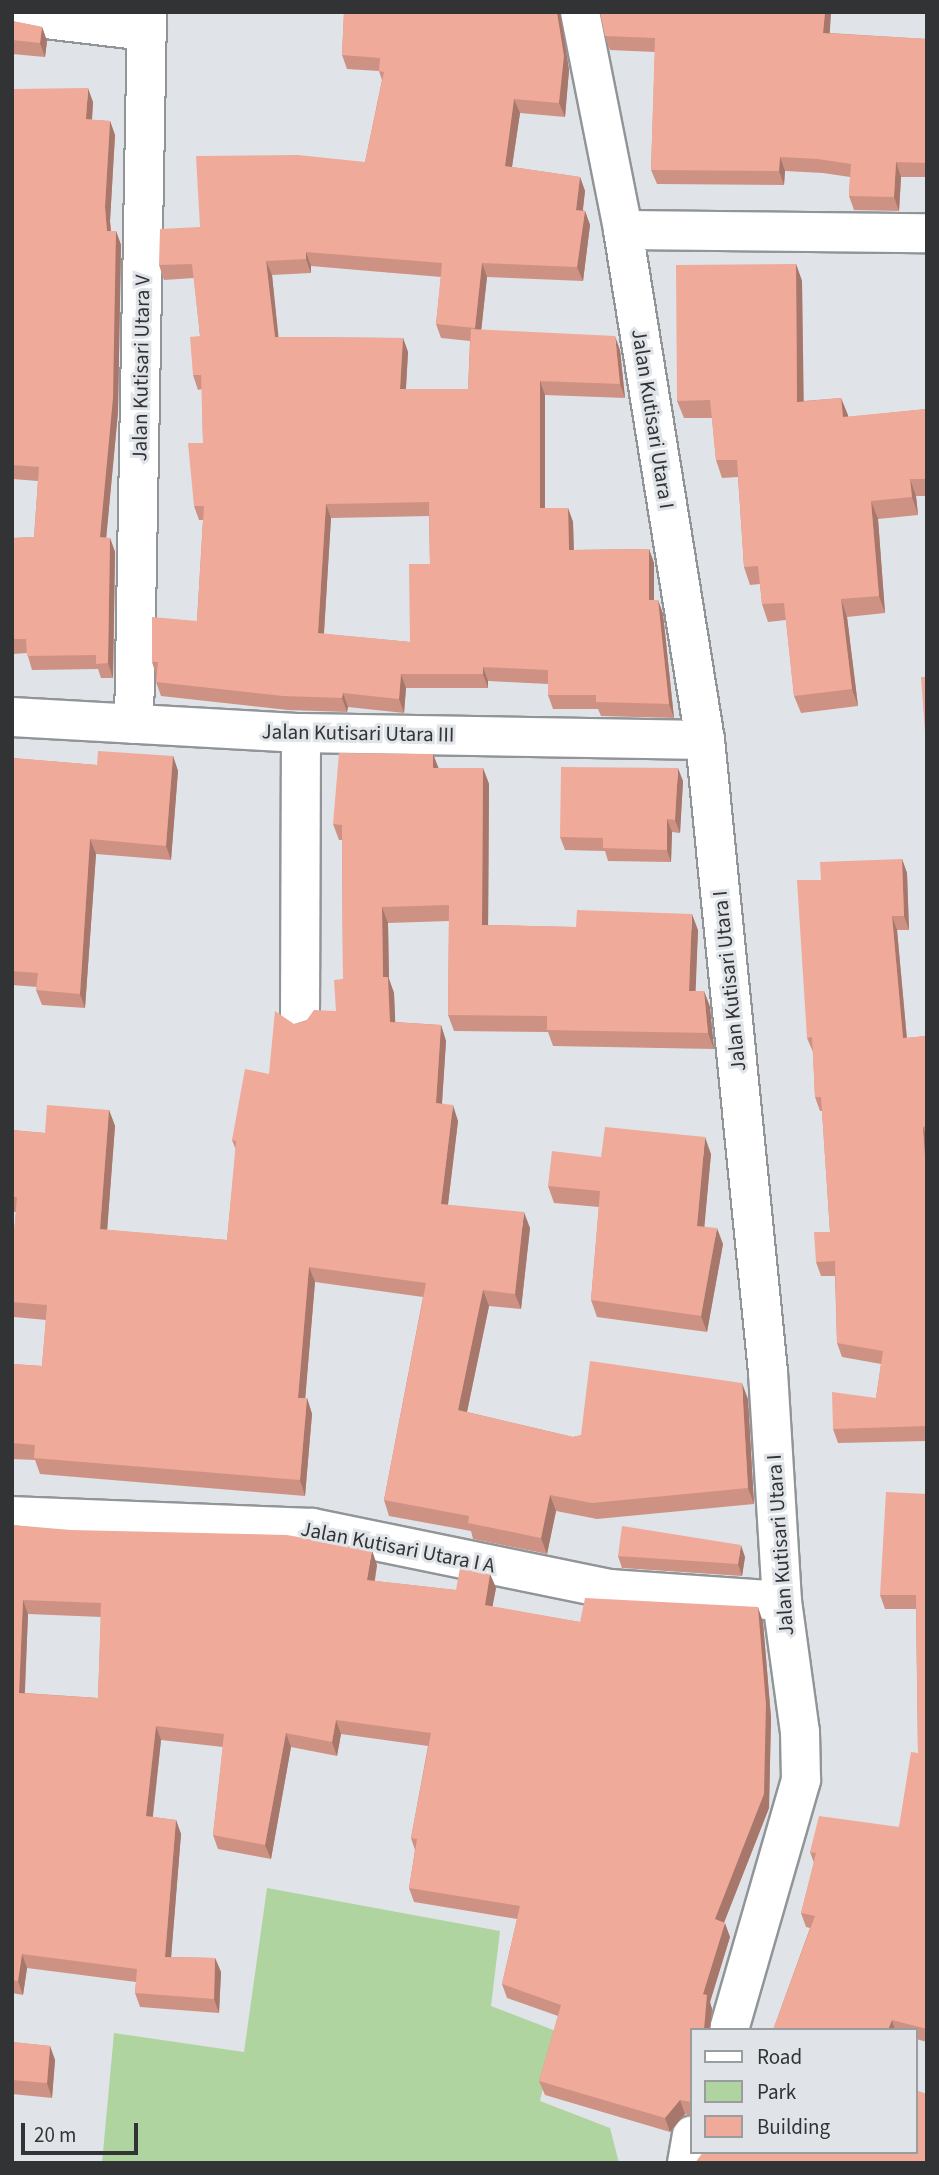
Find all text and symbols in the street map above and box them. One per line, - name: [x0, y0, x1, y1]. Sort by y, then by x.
- street label: Jalan Kutisari Utara V: [127, 274, 155, 462]
- street label: Jalan Kutisari Utara I: [626, 327, 680, 511]
- street label: Jalan Kutisari Utara III: [261, 719, 455, 747]
- street label: Jalan Kutisari Utara I: [707, 889, 751, 1073]
- street label: Jalan Kutisari Utara I: [761, 1453, 799, 1637]
- street label: Jalan Kutisari Utara I A: [299, 1516, 497, 1578]
- legend: [690, 2028, 918, 2154]
- text: Road: [757, 2042, 802, 2072]
- text: Park: [757, 2077, 796, 2107]
- scale bar: [24, 2108, 142, 2152]
- text: Building: [757, 2112, 830, 2142]
- text: 20 m: [34, 2120, 76, 2150]

